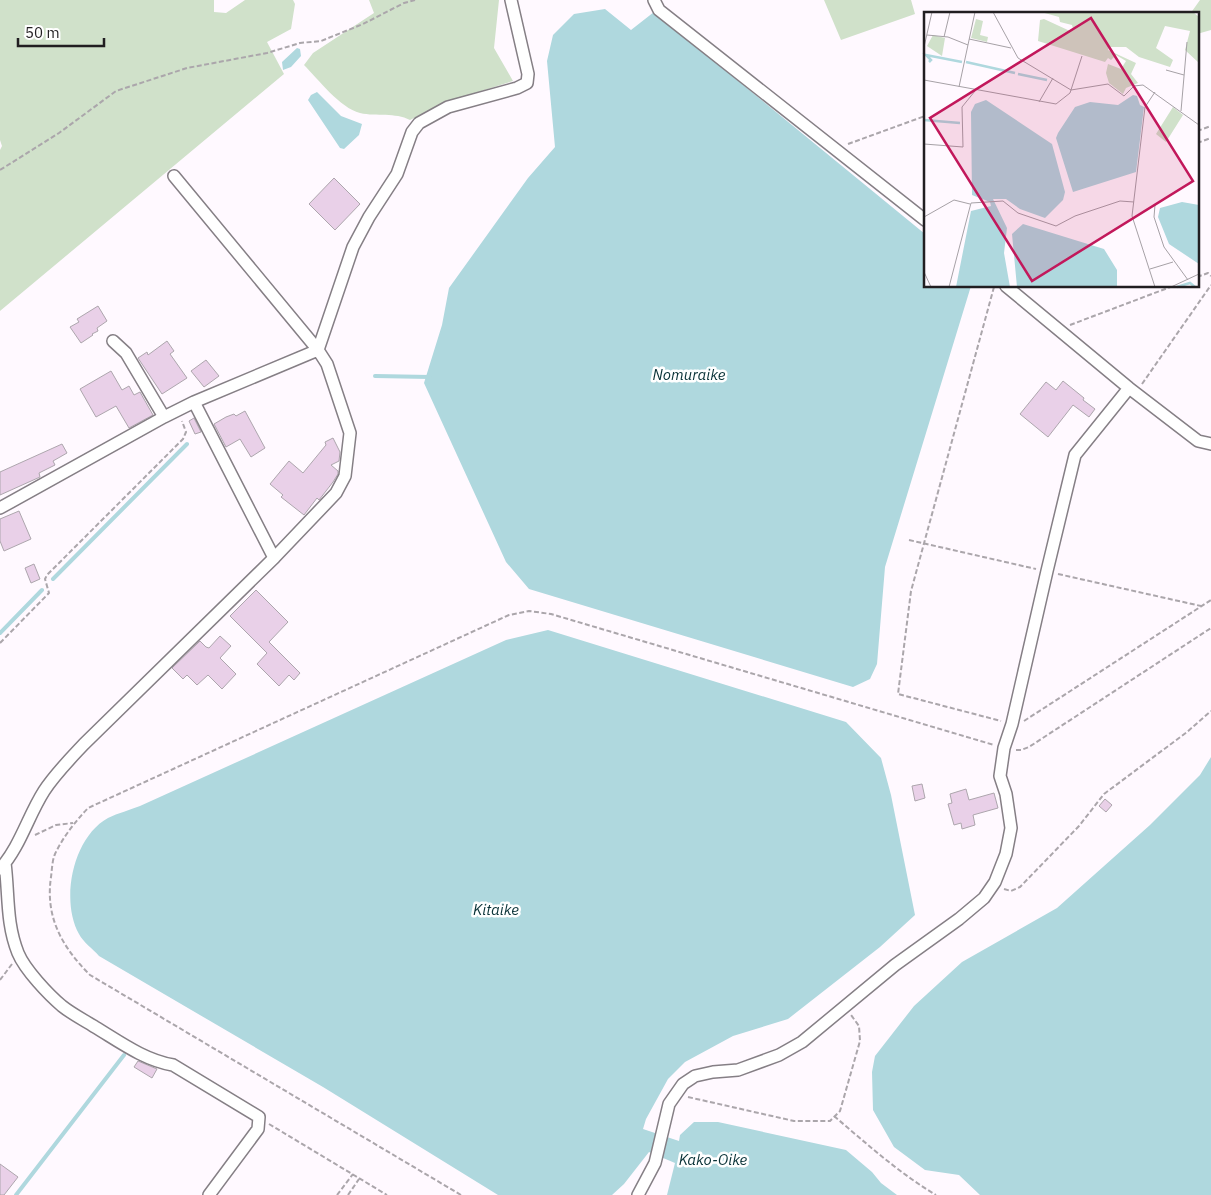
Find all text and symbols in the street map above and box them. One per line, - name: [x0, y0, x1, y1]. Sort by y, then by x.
- inset map: [924, 12, 1198, 288]
- scale bar: [18, 15, 104, 47]
- text: 50 m: [25, 23, 60, 42]
- water label: Nomuraike: [653, 365, 726, 384]
- water label: Kitaike: [473, 900, 519, 919]
- water label: Kako-Oike: [679, 1150, 748, 1169]

